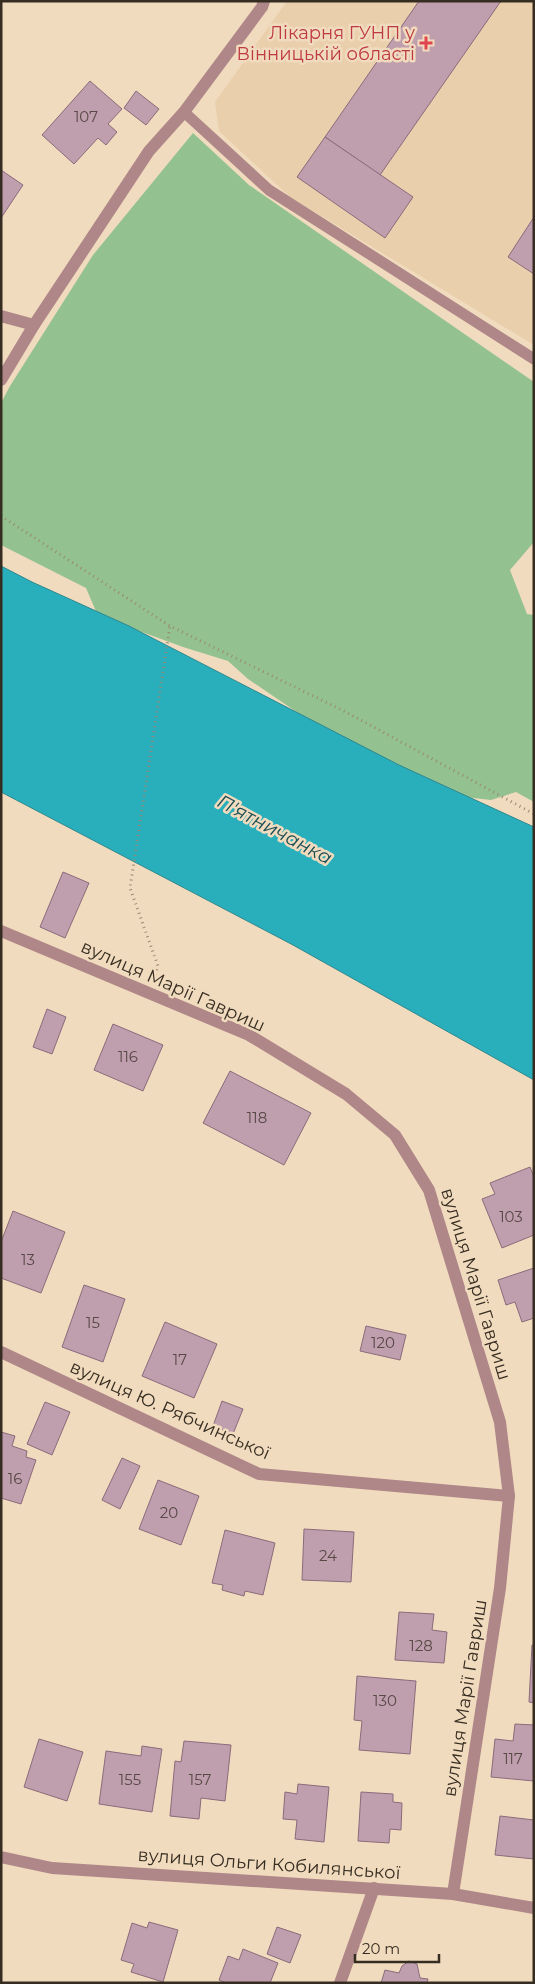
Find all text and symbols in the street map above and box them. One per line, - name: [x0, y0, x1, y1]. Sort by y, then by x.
- place label: Лікарня ГУНП у Вінницькій області: [236, 22, 415, 65]
- marker: Лікарня ГУНП у Вінницькій області: [419, 36, 433, 50]
- house number: 107: [74, 107, 98, 126]
- water label: П'ятничанка: [213, 789, 336, 869]
- street label: вулиця Марії Гавриш: [77, 935, 269, 1037]
- house number: 116: [118, 1047, 138, 1066]
- house number: 118: [247, 1108, 267, 1127]
- street label: вулиця Марії Гавриш: [436, 1185, 516, 1383]
- house number: 103: [499, 1207, 523, 1226]
- house number: 13: [21, 1250, 35, 1269]
- house number: 15: [86, 1313, 100, 1332]
- house number: 120: [371, 1333, 395, 1352]
- house number: 17: [173, 1350, 187, 1369]
- street label: вулиця Ю. Рябчинської: [66, 1356, 274, 1464]
- house number: 16: [8, 1469, 22, 1488]
- house number: 20: [160, 1503, 178, 1522]
- house number: 24: [319, 1546, 337, 1565]
- street label: вулиця Марії Гавриш: [439, 1598, 491, 1798]
- house number: 128: [409, 1636, 433, 1655]
- house number: 130: [373, 1691, 397, 1710]
- house number: 117: [503, 1749, 523, 1768]
- house number: 155: [119, 1770, 141, 1789]
- house number: 157: [189, 1770, 211, 1789]
- street label: вулиця Ольги Кобилянської: [137, 1844, 401, 1884]
- scale bar: [355, 1932, 439, 1964]
- text: 20 m: [362, 1939, 400, 1958]

